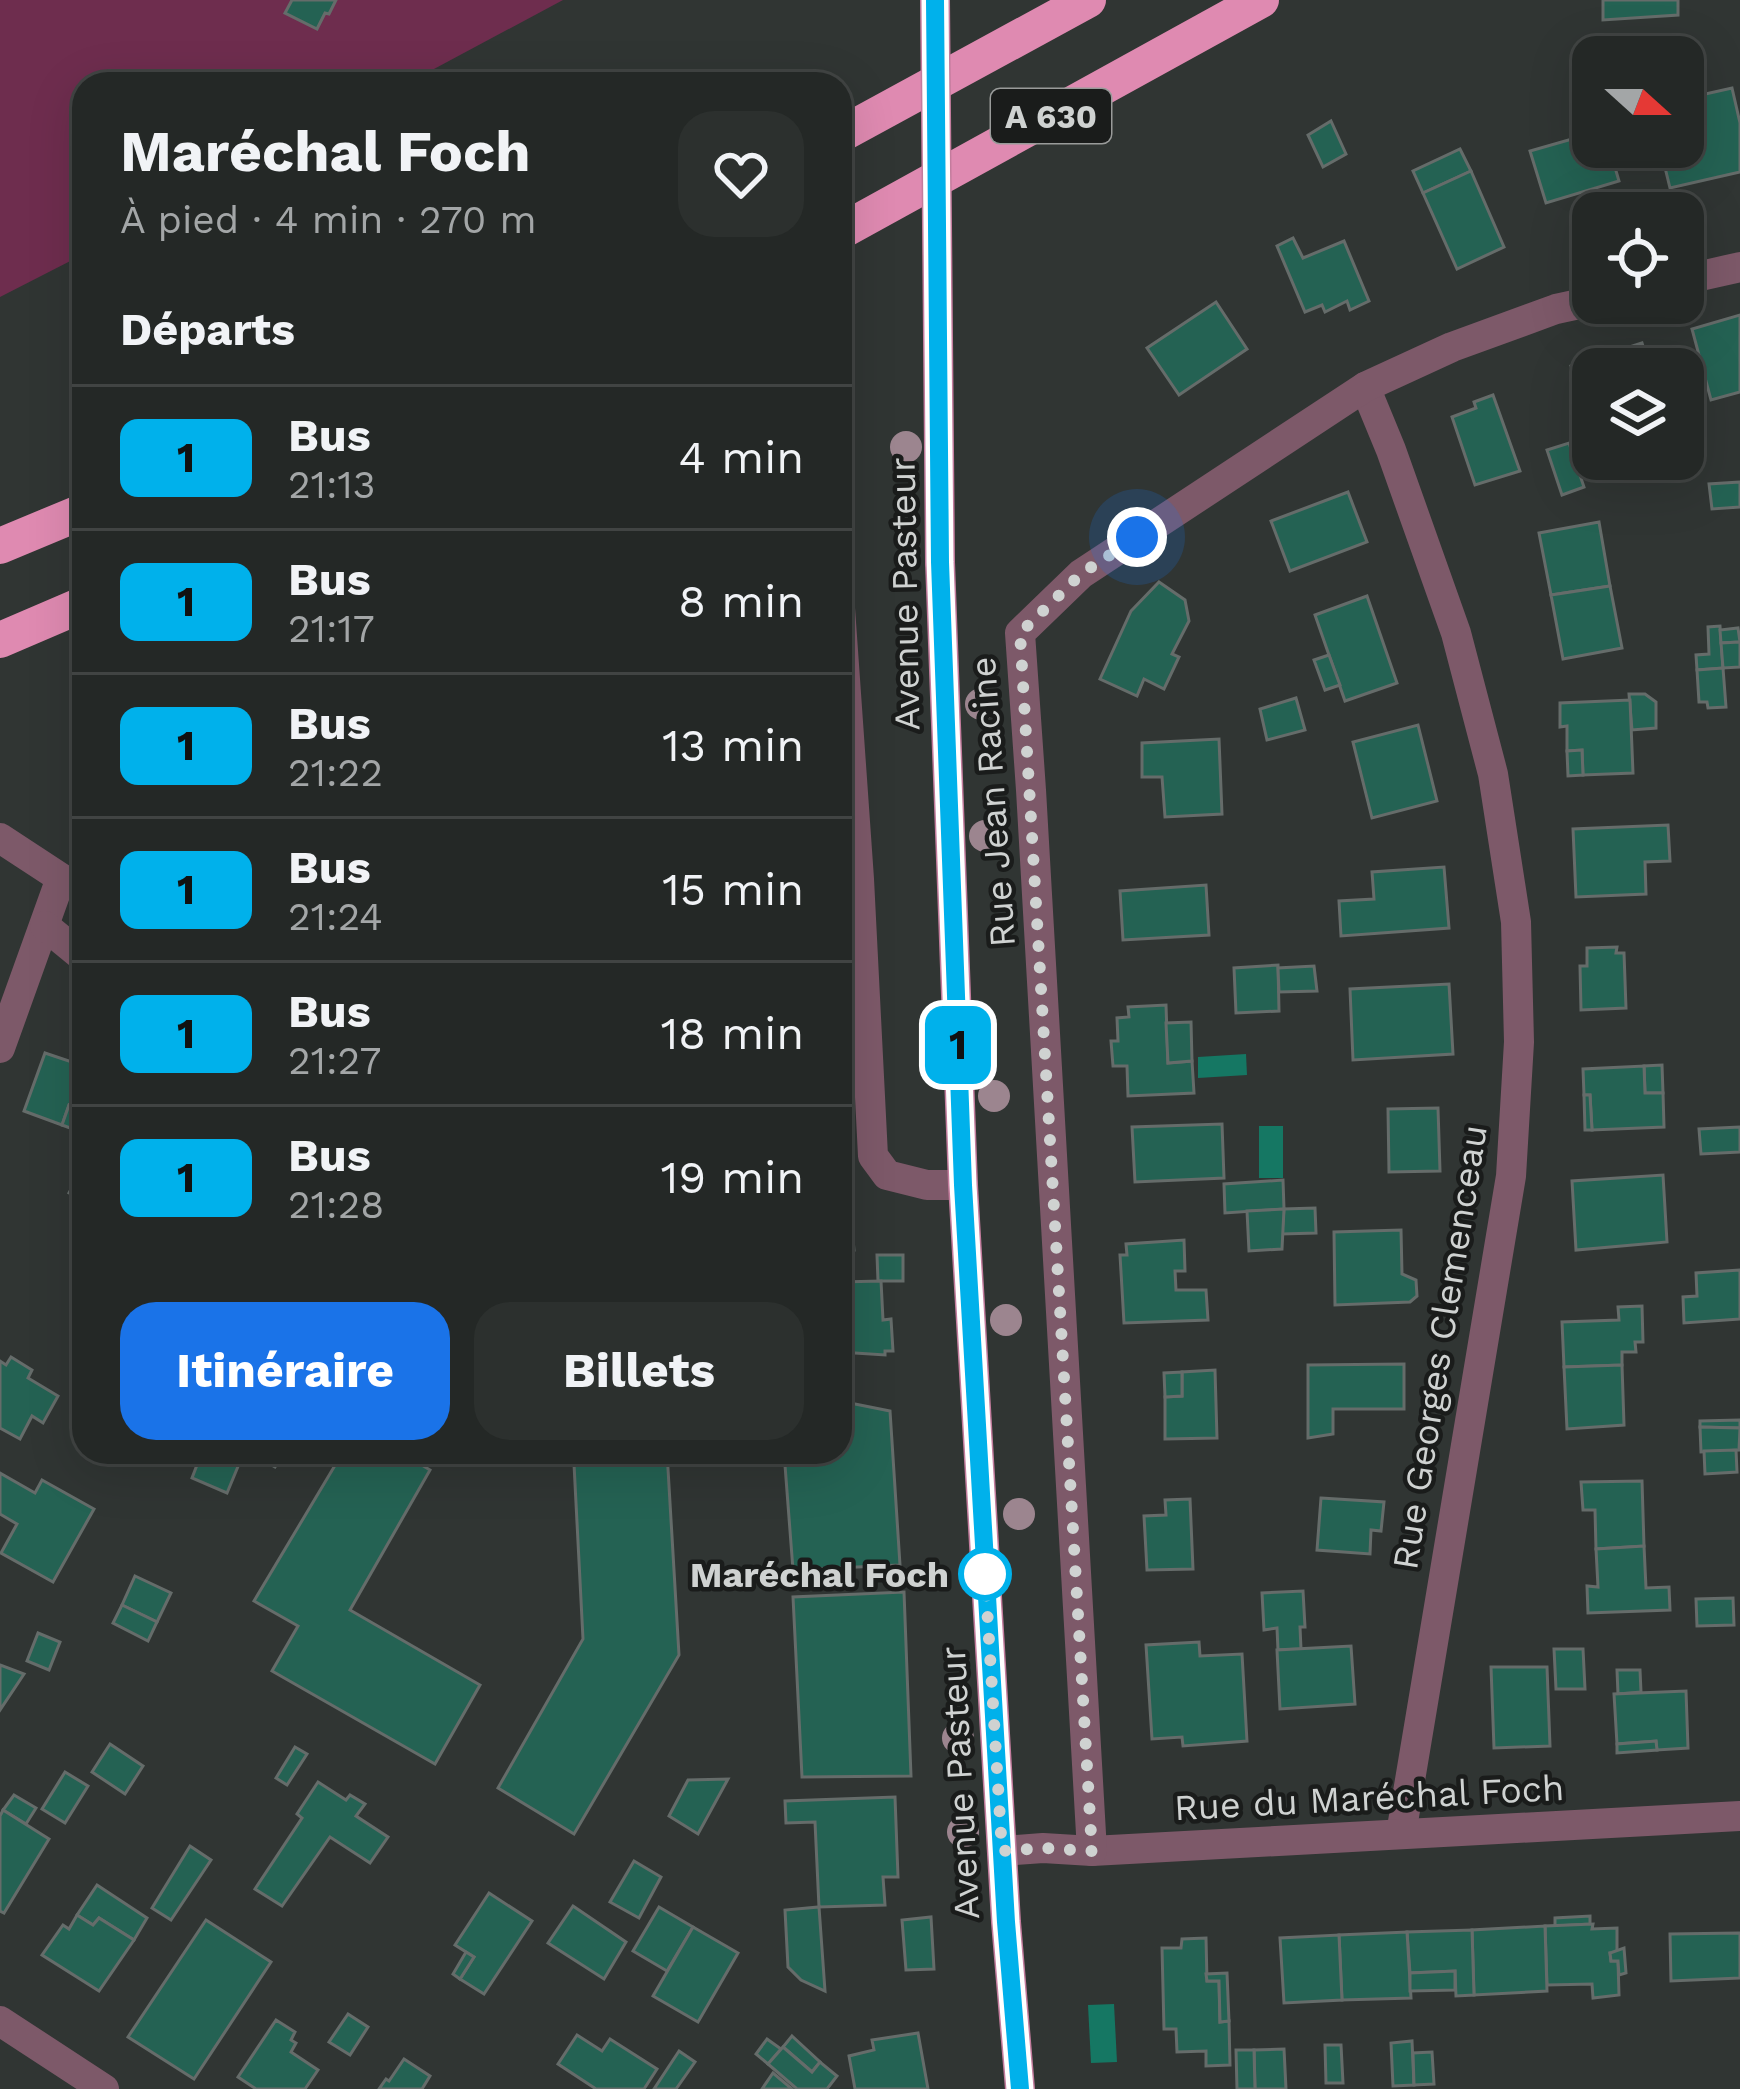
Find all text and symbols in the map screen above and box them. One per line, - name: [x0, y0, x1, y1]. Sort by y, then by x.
- north arrow: [1572, 36, 1704, 168]
- map controls: [1572, 36, 1704, 480]
- road number: A 630: [991, 89, 1111, 143]
- button: heart: [678, 111, 804, 237]
- text: Maréchal Foch: [120, 118, 531, 185]
- button: locate: [1572, 192, 1704, 324]
- text: À pied · 4 min · 270 m: [120, 197, 537, 242]
- text: Départs: [120, 303, 295, 356]
- button: layers: [1572, 348, 1704, 480]
- text: Bus: [288, 409, 371, 462]
- text: 4 min: [678, 431, 804, 484]
- text: 1: [177, 433, 195, 482]
- street label: Avenue Pasteur: [882, 457, 928, 731]
- text: 21:13: [288, 462, 375, 507]
- your location: [1107, 507, 1167, 567]
- text: Bus: [288, 553, 371, 606]
- text: 8 min: [678, 575, 804, 628]
- text: 1: [177, 577, 195, 626]
- text: 21:17: [288, 606, 375, 651]
- street label: Rue Jean Racine: [962, 655, 1024, 948]
- text: Bus: [288, 697, 371, 750]
- text: 13 min: [662, 719, 804, 772]
- text: 1: [177, 721, 195, 770]
- text: 21:22: [288, 750, 383, 795]
- text: Bus: [288, 841, 371, 894]
- text: 15 min: [662, 863, 804, 916]
- text: 1: [177, 865, 195, 914]
- text: 21:24: [288, 894, 383, 939]
- text: Bus: [288, 985, 371, 1038]
- line badge: 1: [919, 1006, 997, 1084]
- text: 18 min: [661, 1007, 804, 1060]
- text: 1: [177, 1009, 195, 1058]
- text: 1: [949, 1020, 967, 1069]
- text: 21:27: [288, 1038, 381, 1083]
- street label: Rue Georges Clemenceau: [1384, 1122, 1496, 1572]
- text: Bus: [288, 1129, 371, 1182]
- text: 19 min: [661, 1151, 804, 1204]
- text: 1: [177, 1153, 195, 1202]
- text: 21:28: [288, 1182, 384, 1227]
- button: Itinéraire: [120, 1302, 450, 1440]
- button: Billets: [474, 1302, 804, 1440]
- marker: Maréchal Foch: [960, 1549, 1010, 1599]
- place label: Maréchal Foch: [690, 1554, 949, 1596]
- street label: Avenue Pasteur: [932, 1645, 988, 1921]
- street label: Rue du Maréchal Foch: [1173, 1767, 1565, 1829]

